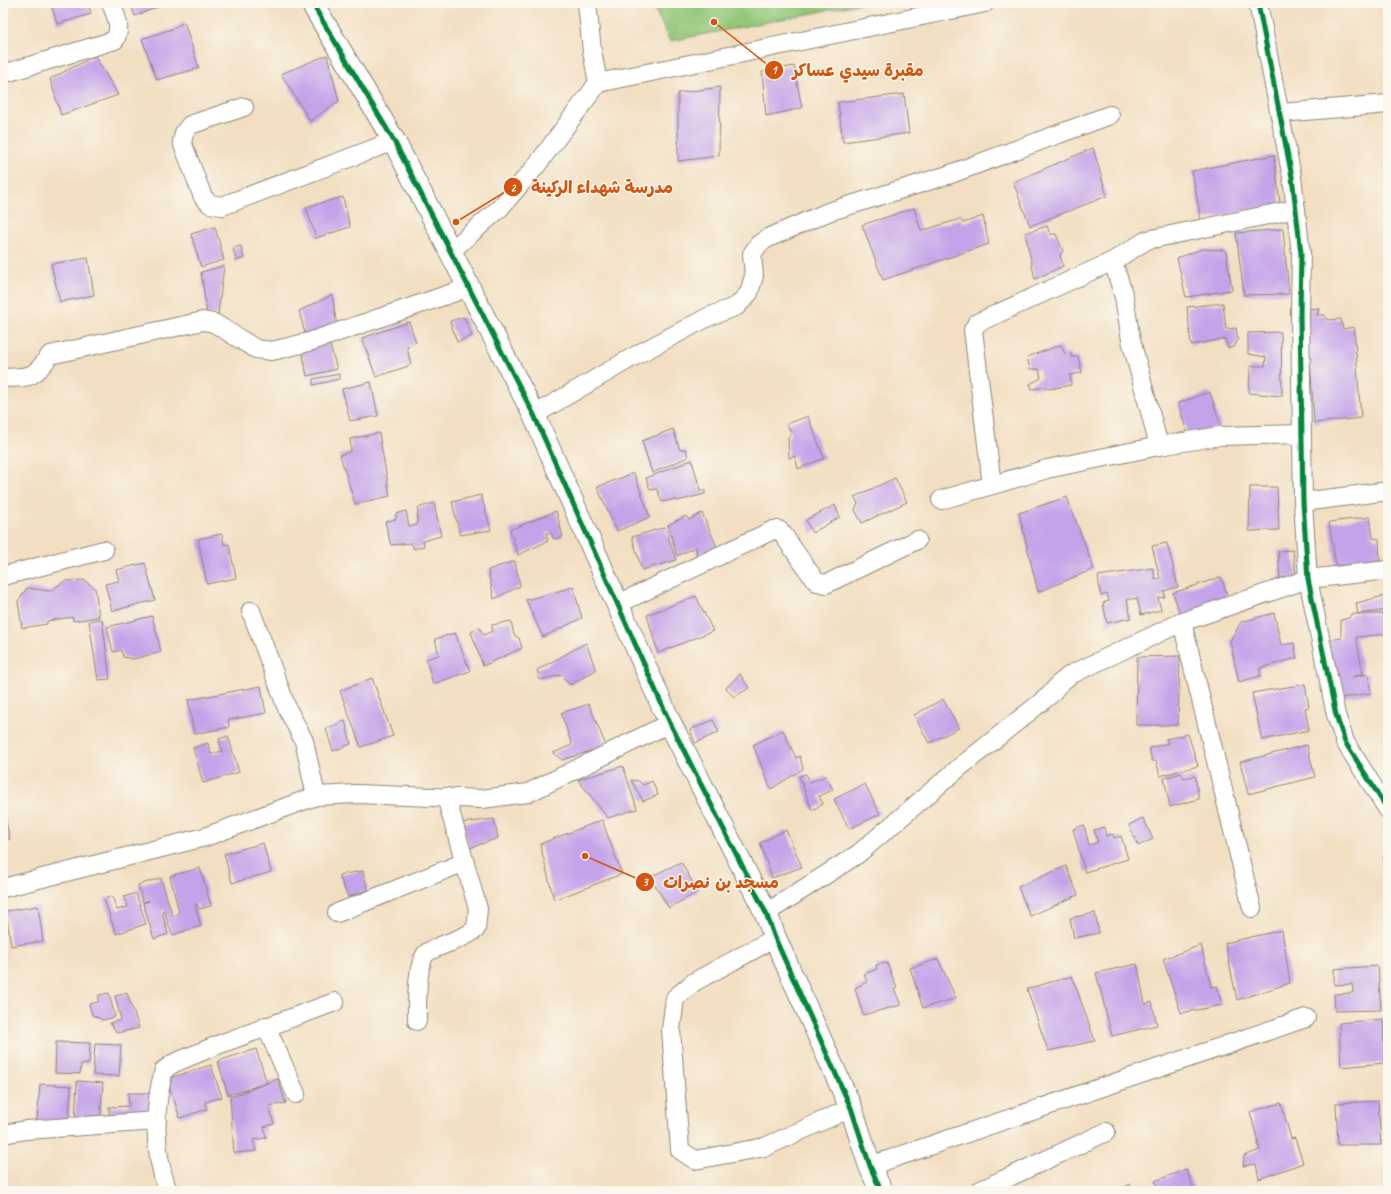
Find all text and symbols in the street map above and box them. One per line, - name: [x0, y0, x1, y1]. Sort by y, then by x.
- callout: مقبرة سيدي عساكر: [764, 55, 931, 84]
- text: مقبرة سيدي عساكر: [790, 60, 924, 83]
- text: 1: [771, 62, 778, 78]
- callout: مدرسة شهداء الركينة: [503, 173, 680, 202]
- text: مدرسة شهداء الركينة: [531, 177, 673, 198]
- text: 2: [510, 180, 517, 196]
- callout: مسجد بن نصرات: [635, 867, 787, 896]
- text: مسجد بن نصرات: [663, 872, 779, 893]
- text: 3: [642, 874, 649, 890]

